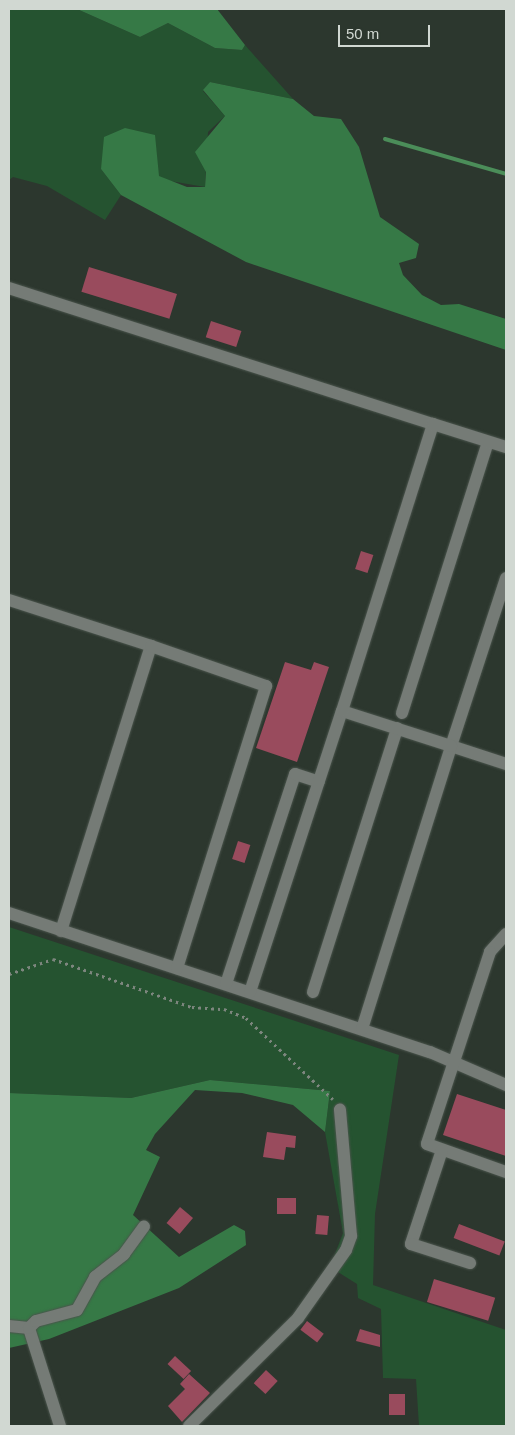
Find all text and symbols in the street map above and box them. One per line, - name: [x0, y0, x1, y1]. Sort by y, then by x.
- scale bar: [340, 15, 432, 47]
- text: 50 m: [346, 25, 379, 42]

